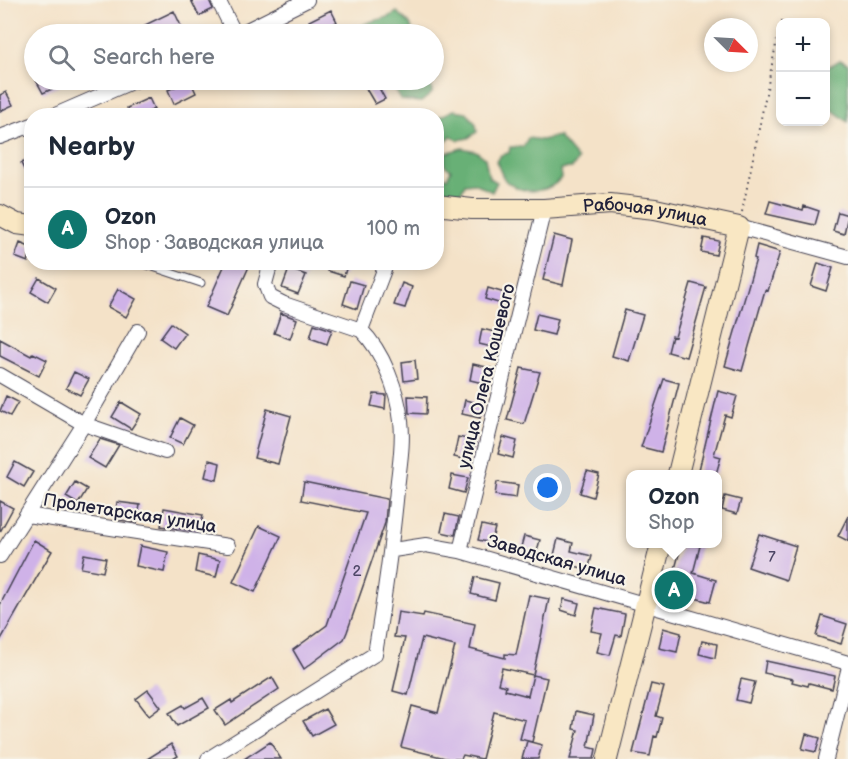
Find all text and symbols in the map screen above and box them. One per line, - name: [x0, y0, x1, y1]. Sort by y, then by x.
- north arrow: [704, 18, 758, 72]
- map controls: [776, 18, 830, 126]
- button: +: [776, 18, 830, 72]
- search box: [24, 24, 444, 90]
- icon: search: [45, 41, 78, 74]
- text: Search here: [93, 44, 215, 71]
- button: −: [776, 72, 830, 126]
- text: Nearby: [48, 132, 135, 163]
- street label: Рабочая улица: [582, 194, 710, 231]
- text: Ozon: [105, 204, 156, 231]
- text: A: [61, 217, 74, 241]
- text: 100 m: [367, 217, 420, 241]
- text: Shop · Заводская улица: [105, 231, 324, 255]
- street label: улица Олега Кошевого: [453, 282, 520, 471]
- popup: [626, 470, 722, 548]
- your location: [533, 473, 562, 502]
- text: Ozon: [648, 484, 700, 511]
- street label: Пролетарская улица: [42, 489, 218, 538]
- text: Shop: [648, 511, 695, 535]
- street label: Заводская улица: [485, 531, 629, 590]
- house number: 7: [768, 548, 776, 567]
- house number: 2: [353, 562, 362, 581]
- pin: A: [654, 568, 694, 612]

